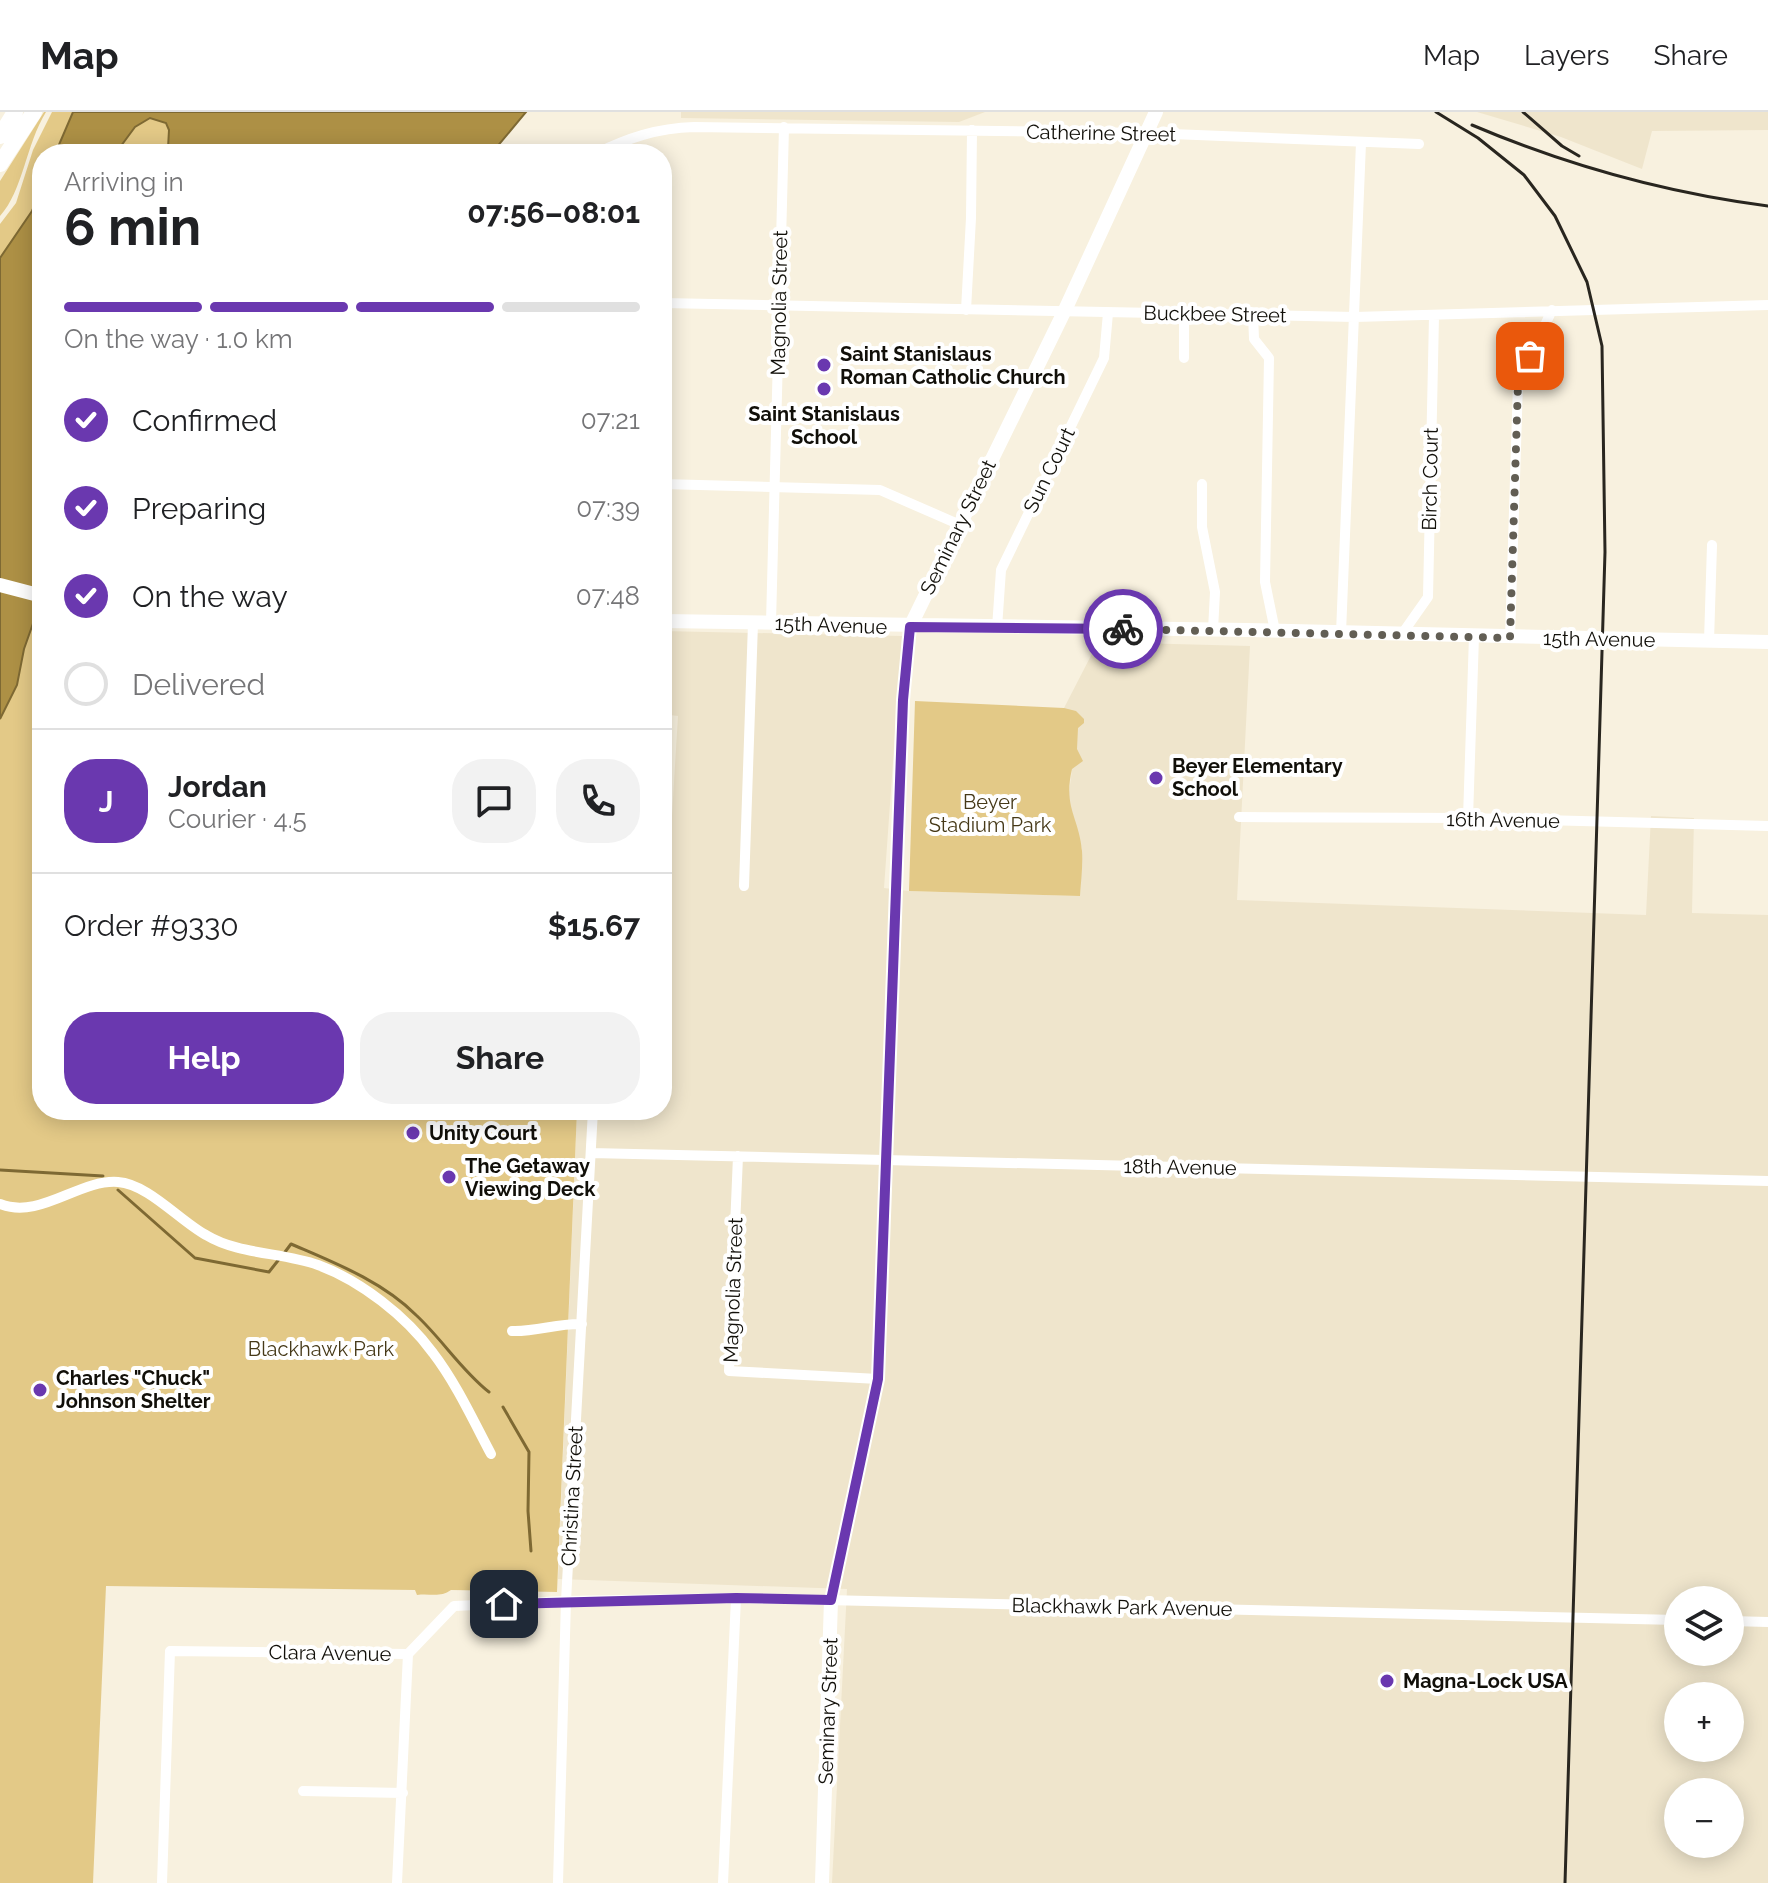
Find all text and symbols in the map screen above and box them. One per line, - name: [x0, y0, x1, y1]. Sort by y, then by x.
- text: Map: [40, 33, 119, 78]
- text: Map: [1423, 39, 1480, 72]
- text: Layers: [1524, 39, 1610, 72]
- text: Share: [1654, 39, 1728, 72]
- street label: Catherine Street: [1026, 120, 1176, 146]
- text: Arriving in: [64, 167, 184, 197]
- text: 07:56–08:01: [467, 195, 640, 230]
- text: 6 min: [64, 196, 201, 257]
- street label: Magnolia Street: [766, 230, 792, 376]
- street label: Buckbee Street: [1143, 301, 1287, 327]
- pin: [1496, 322, 1564, 390]
- text: On the way · 1.0 km: [64, 324, 293, 354]
- icon: bag: [1508, 334, 1552, 378]
- place label: Saint Stanislaus Roman Catholic Church: [840, 342, 1066, 389]
- marker: Saint Stanislaus Roman Catholic Church: [815, 356, 833, 374]
- marker: Saint Stanislaus School: [815, 380, 833, 398]
- icon: check: [64, 398, 108, 442]
- place label: Saint Stanislaus School: [748, 402, 900, 449]
- text: Confirmed: [132, 403, 277, 438]
- text: 07:21: [581, 405, 640, 435]
- street label: Sun Court: [1018, 423, 1080, 517]
- street label: Birch Court: [1417, 427, 1443, 531]
- street label: Seminary Street: [915, 455, 1001, 598]
- icon: check: [64, 486, 108, 530]
- text: Preparing: [132, 491, 266, 526]
- text: 07:39: [576, 493, 640, 523]
- icon: check: [64, 574, 108, 618]
- text: On the way: [132, 579, 288, 614]
- text: 07:48: [576, 581, 640, 611]
- courier: [1083, 589, 1163, 669]
- icon: bike: [1101, 607, 1145, 651]
- street label: 15th Avenue: [774, 611, 888, 639]
- street label: 15th Avenue: [1543, 626, 1656, 652]
- text: Delivered: [132, 667, 265, 702]
- place label: Beyer Elementary School: [1172, 754, 1343, 801]
- button: chat: [452, 759, 536, 843]
- button: phone: [556, 759, 640, 843]
- text: Jordan: [168, 769, 267, 804]
- marker: Beyer Elementary School: [1147, 769, 1165, 787]
- text: J: [99, 784, 113, 819]
- park label: Beyer Stadium Park: [929, 790, 1052, 837]
- text: Courier · 4.5: [168, 804, 307, 834]
- street label: 16th Avenue: [1446, 807, 1560, 833]
- text: Order #9330: [64, 908, 239, 943]
- text: $15.67: [548, 908, 640, 943]
- button: Help: [64, 1012, 344, 1104]
- button: Share: [360, 1012, 640, 1104]
- place label: Unity Court: [429, 1121, 538, 1145]
- marker: Unity Court: [404, 1124, 422, 1142]
- place label: The Getaway Viewing Deck: [465, 1154, 596, 1201]
- street label: 18th Avenue: [1123, 1154, 1237, 1180]
- marker: The Getaway Viewing Deck: [440, 1168, 458, 1186]
- street label: Magnolia Street: [718, 1217, 748, 1363]
- park label: Blackhawk Park: [248, 1337, 395, 1361]
- place label: Charles "Chuck" Johnson Shelter: [56, 1366, 211, 1413]
- marker: Charles "Chuck" Johnson Shelter: [31, 1381, 49, 1399]
- street label: Christina Street: [556, 1425, 588, 1567]
- pin: [470, 1570, 538, 1638]
- icon: home: [482, 1582, 526, 1626]
- map controls: [1664, 1586, 1744, 1858]
- button: layers: [1664, 1586, 1744, 1666]
- street label: Blackhawk Park Avenue: [1011, 1593, 1233, 1621]
- street label: Seminary Street: [813, 1637, 843, 1785]
- street label: Clara Avenue: [268, 1640, 392, 1666]
- place label: Magna-Lock USA: [1403, 1669, 1568, 1693]
- marker: Magna-Lock USA: [1378, 1672, 1396, 1690]
- button: +: [1664, 1682, 1744, 1762]
- button: −: [1664, 1778, 1744, 1858]

